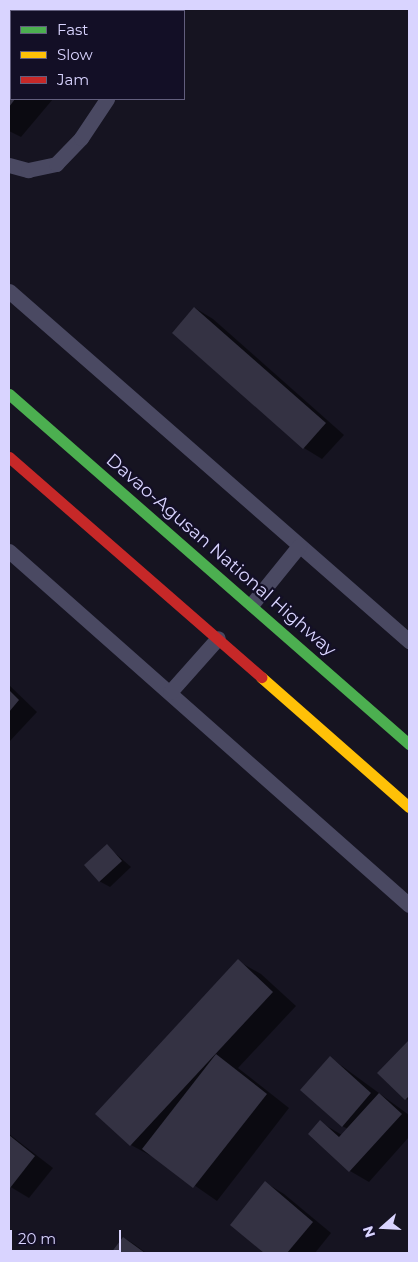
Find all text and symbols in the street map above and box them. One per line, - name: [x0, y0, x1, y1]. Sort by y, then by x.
- legend: [10, 10, 185, 100]
- text: Fast: [57, 20, 88, 39]
- text: Slow: [57, 45, 93, 64]
- text: Jam: [57, 70, 89, 89]
- street label: Davao-Agusan National Highway: [102, 449, 340, 661]
- north arrow: [358, 1202, 408, 1252]
- scale bar: [12, 1220, 124, 1252]
- text: N: [358, 1224, 379, 1240]
- text: 20 m: [18, 1229, 56, 1248]

